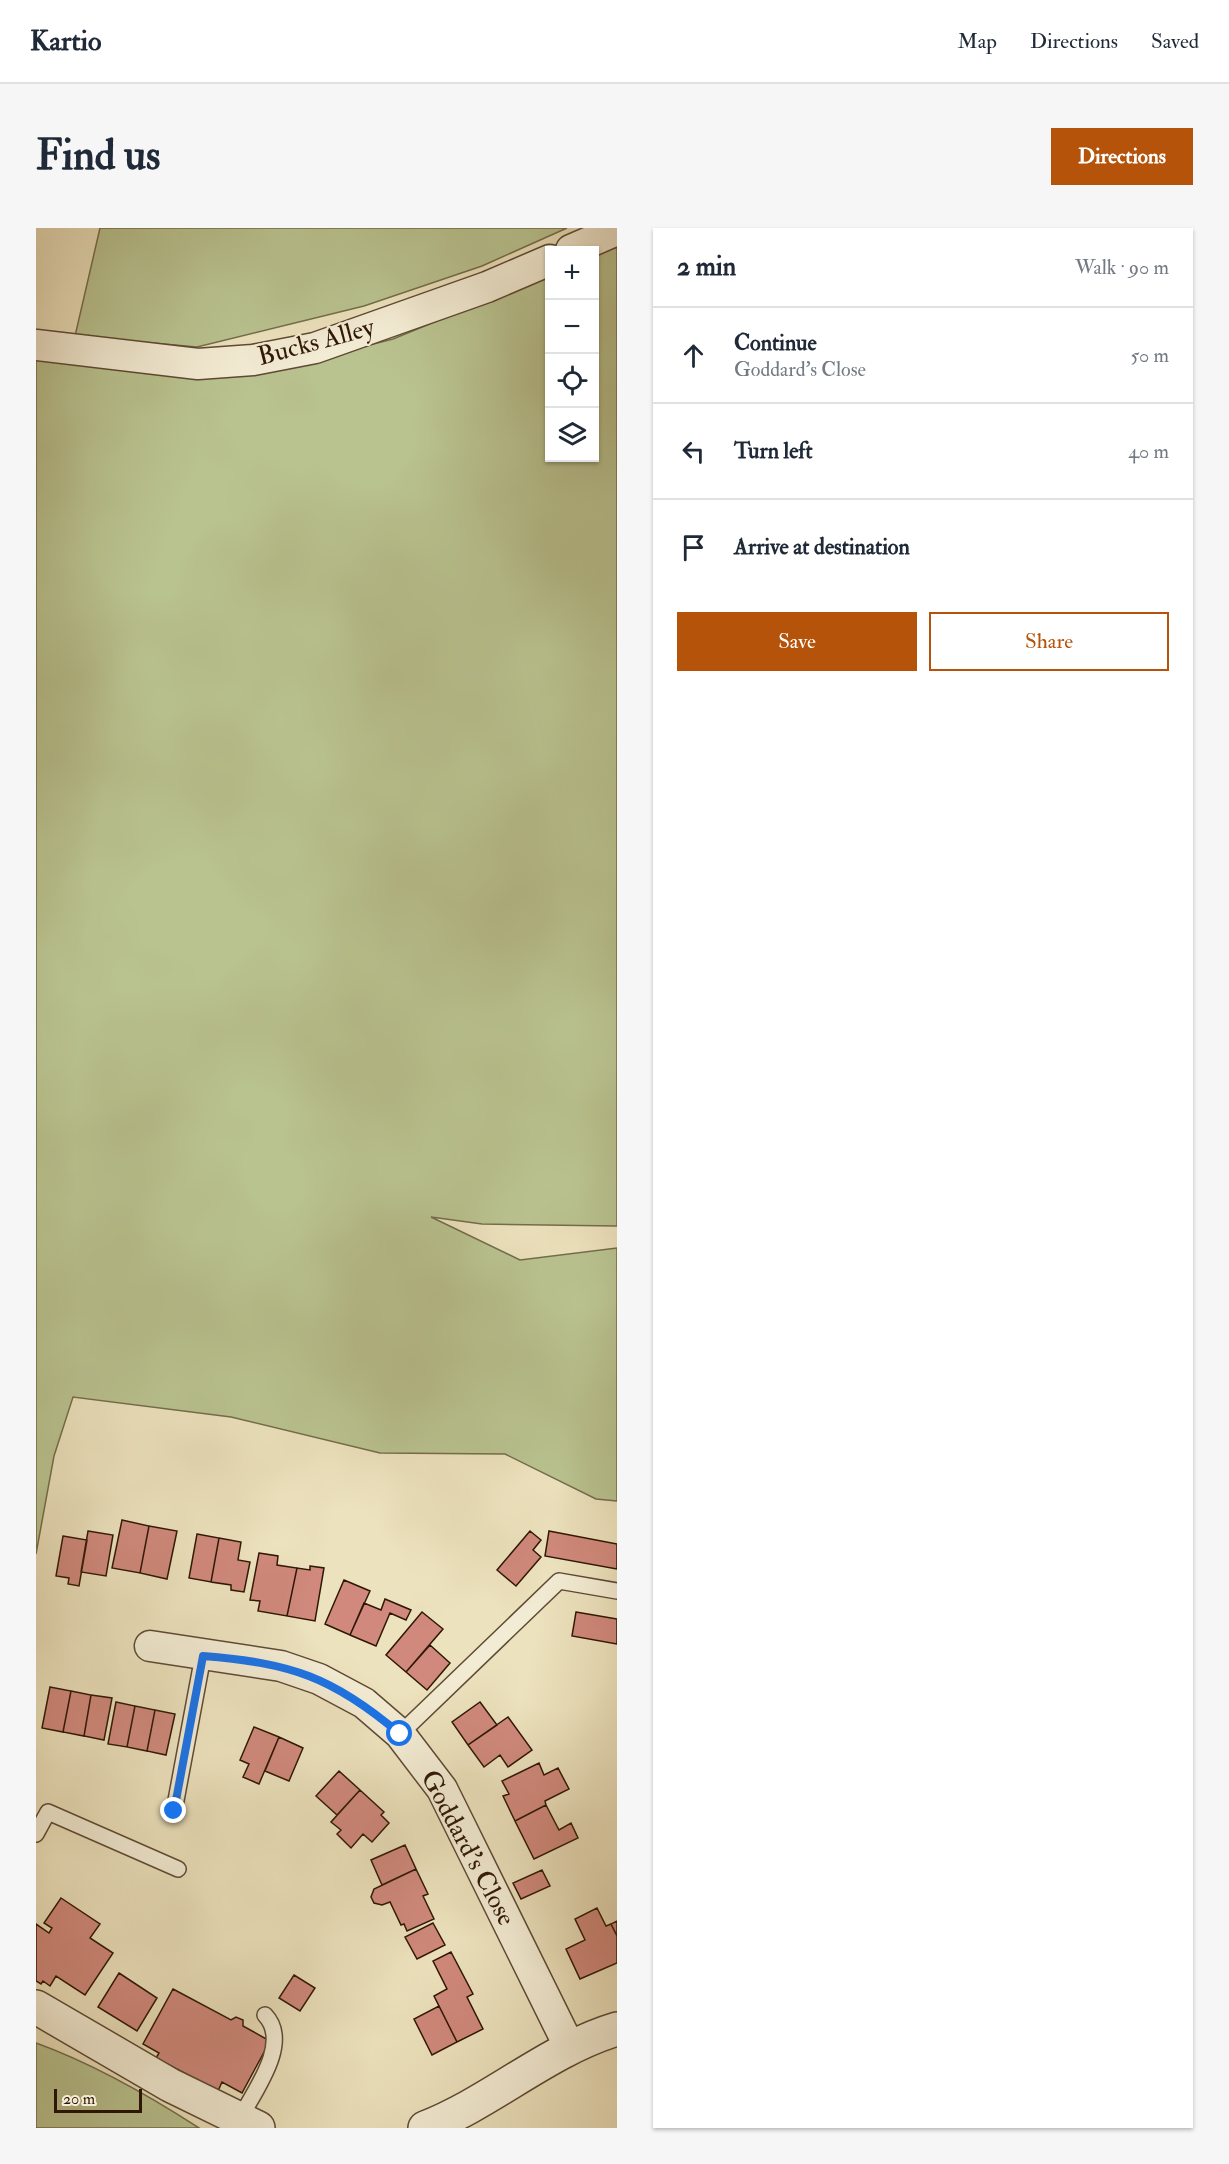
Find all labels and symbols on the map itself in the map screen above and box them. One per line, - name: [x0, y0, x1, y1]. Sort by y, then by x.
- street label: Bucks Alley: [254, 311, 378, 373]
- route start: [386, 1720, 412, 1746]
- street label: Goddard's Close: [414, 1765, 522, 1931]
- route end: [160, 1797, 186, 1823]
- scale bar: [54, 2086, 142, 2114]

